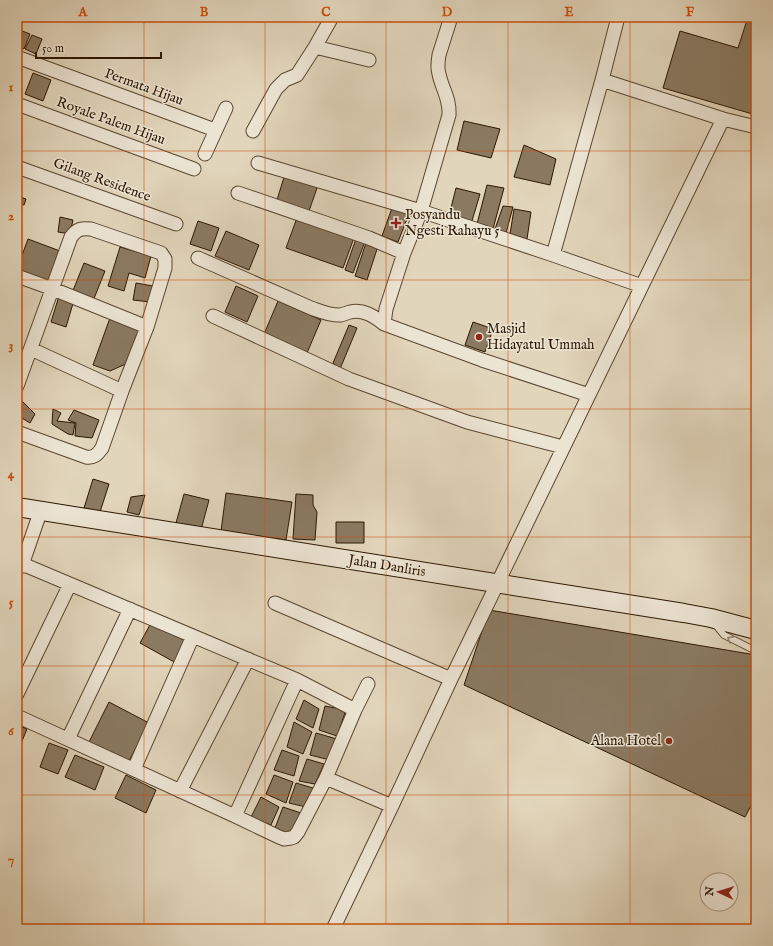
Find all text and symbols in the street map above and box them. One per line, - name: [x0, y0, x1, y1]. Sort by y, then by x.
- text: A: [78, 4, 89, 21]
- text: B: [200, 4, 209, 21]
- text: C: [321, 4, 331, 21]
- text: D: [442, 4, 453, 21]
- text: E: [564, 4, 574, 21]
- text: F: [686, 4, 695, 21]
- scale bar: [36, 34, 161, 60]
- text: 50 m: [42, 41, 64, 56]
- street label: Permata Hijau: [102, 64, 186, 110]
- text: 1: [9, 79, 14, 96]
- street label: Royale Palem Hijau: [54, 93, 168, 149]
- street label: Gilang Residence: [51, 154, 154, 206]
- place label: Posyandu Ngesti Rahayu 5: [405, 206, 500, 240]
- text: 2: [8, 208, 14, 225]
- marker: Posyandu Ngesti Rahayu 5: [390, 217, 402, 229]
- place label: Masjid Hidayatul Ummah: [487, 320, 595, 354]
- marker: Masjid Hidayatul Ummah: [474, 332, 484, 342]
- text: 3: [9, 337, 14, 354]
- text: 4: [8, 466, 15, 483]
- street label: Jalan Danliris: [345, 551, 427, 581]
- text: 5: [9, 594, 14, 611]
- one-way arrow: [727, 636, 734, 644]
- text: 6: [8, 723, 14, 740]
- place label: Alana Hotel: [590, 732, 661, 750]
- marker: Alana Hotel: [664, 736, 674, 746]
- text: 7: [8, 852, 14, 869]
- north arrow: [699, 872, 739, 912]
- text: N: [703, 886, 717, 898]

